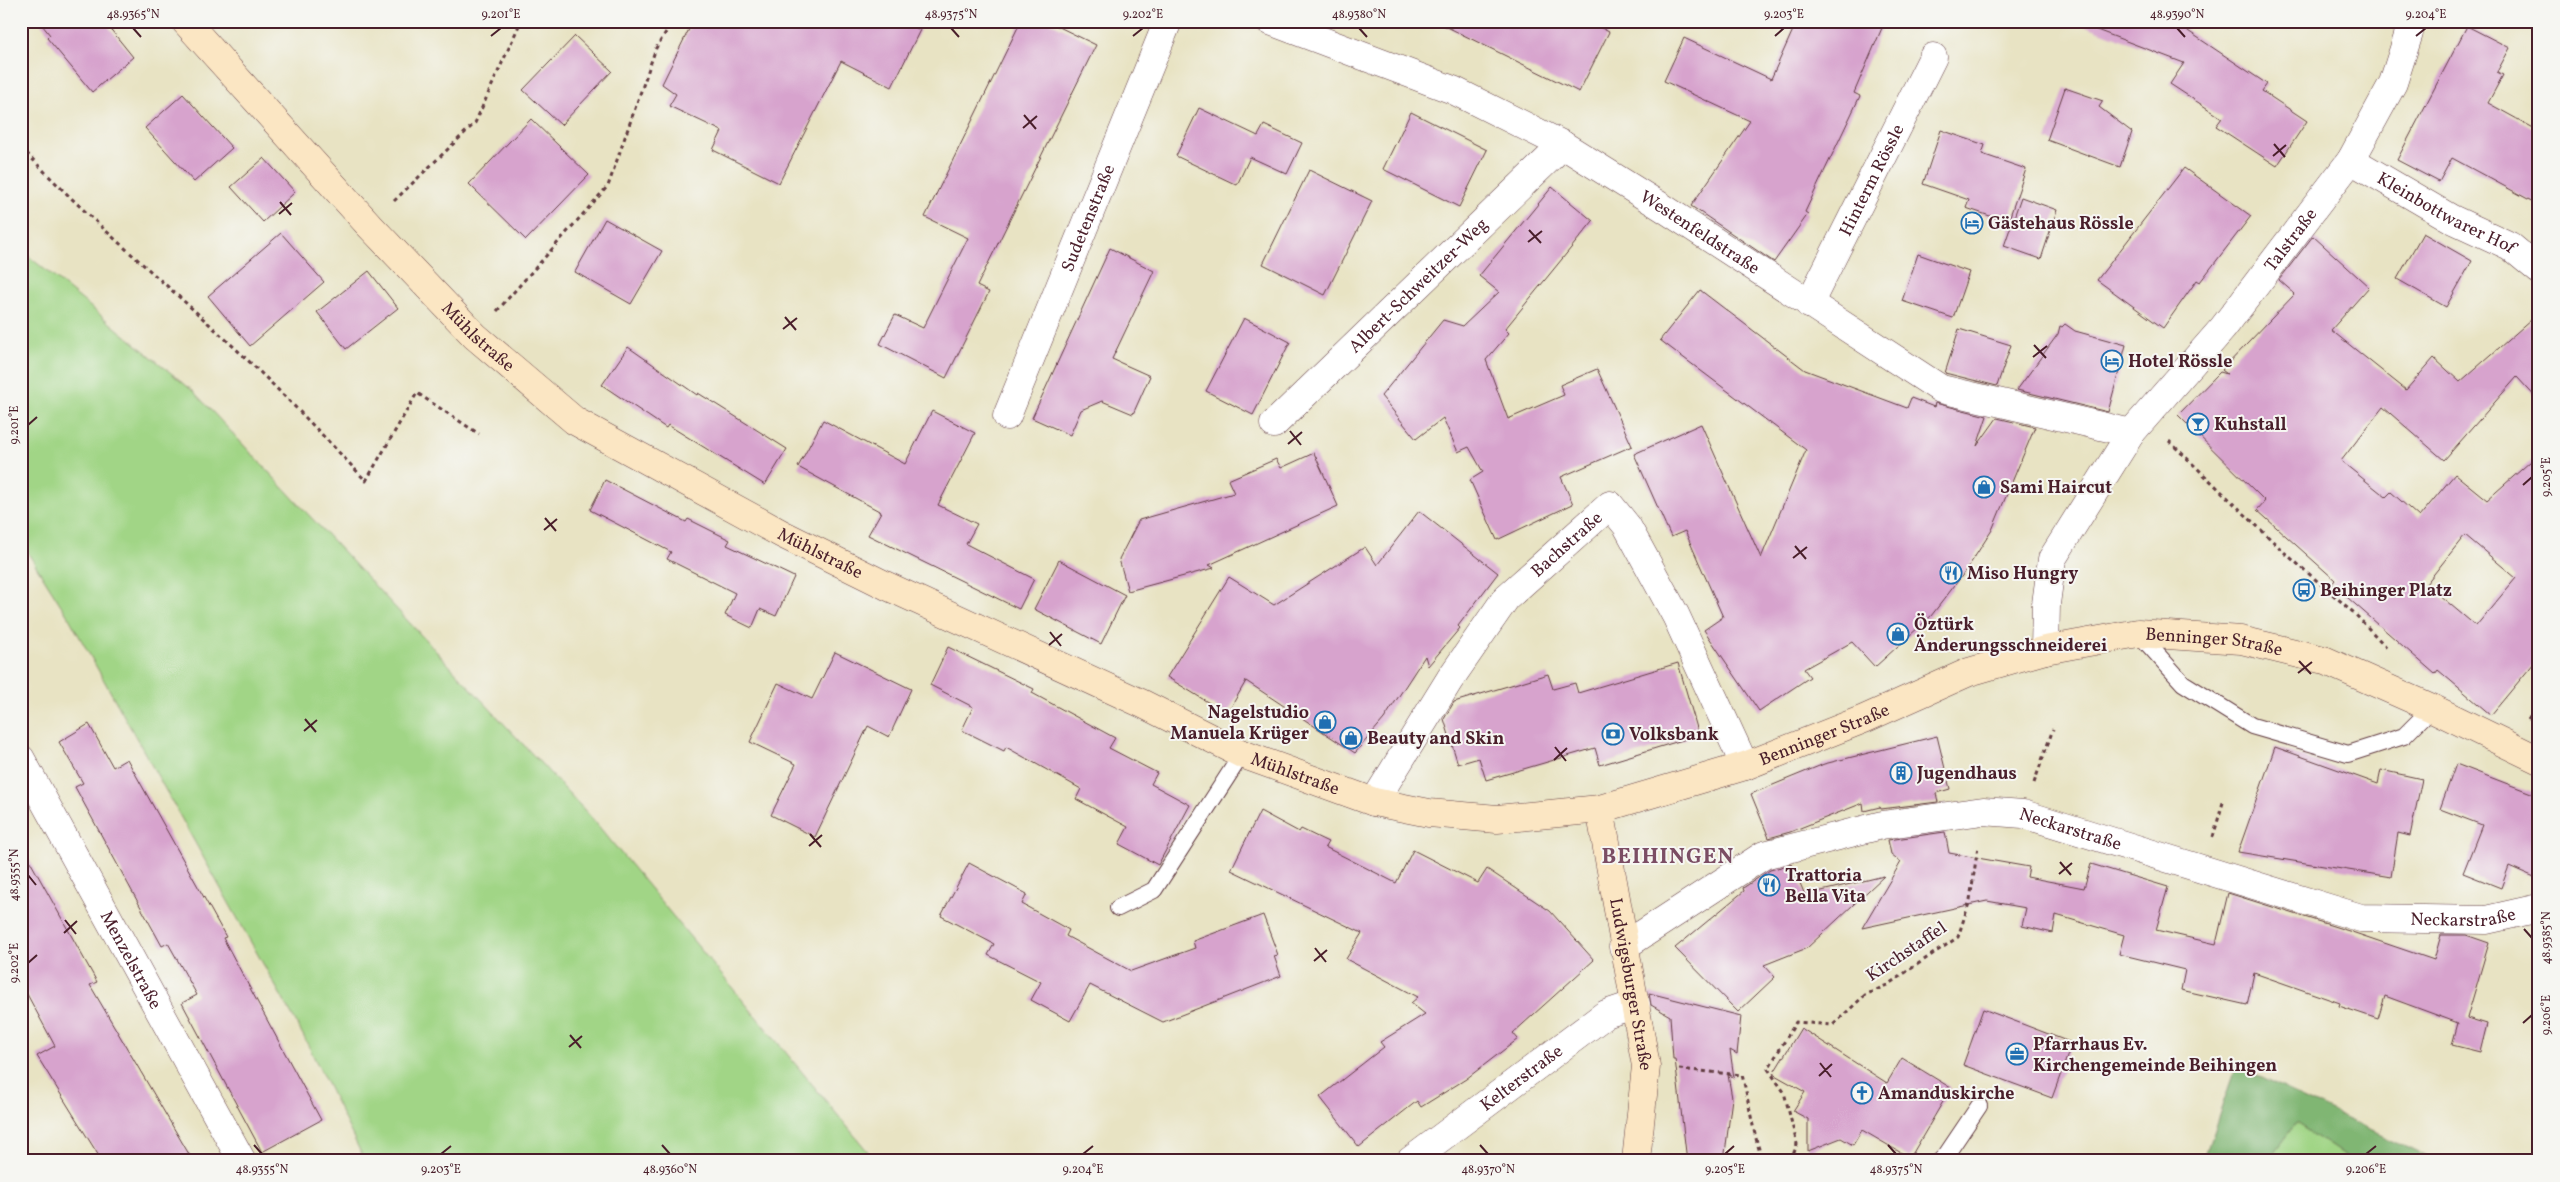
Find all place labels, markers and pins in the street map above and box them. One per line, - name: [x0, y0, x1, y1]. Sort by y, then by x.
- hotel icon: Gästehaus Rössle: [1960, 211, 1984, 235]
- place label: Gästehaus Rössle: [1988, 212, 2134, 237]
- hotel icon: Hotel Rössle: [2100, 349, 2124, 373]
- place label: Hotel Rössle: [2128, 350, 2232, 375]
- bar icon: Kuhstall: [2186, 412, 2210, 436]
- place label: Kuhstall: [2214, 413, 2287, 438]
- shop icon: Sami Haircut: [1972, 475, 1996, 499]
- place label: Sami Haircut: [2000, 476, 2112, 501]
- restaurant icon: Miso Hungry: [1939, 561, 1963, 585]
- place label: Miso Hungry: [1967, 562, 2078, 587]
- bus stop icon: Beihinger Platz: [2292, 578, 2316, 602]
- place label: Beihinger Platz: [2320, 579, 2452, 604]
- place label: Öztürk Änderungsschneiderei: [1914, 613, 2107, 659]
- shop icon: Öztürk Änderungsschneiderei: [1886, 622, 1910, 646]
- place label: Nagelstudio Manuela Krüger: [1170, 701, 1309, 747]
- shop icon: Nagelstudio Manuela Krüger: [1313, 710, 1337, 734]
- bank icon: Volksbank: [1601, 722, 1625, 746]
- place label: Volksbank: [1629, 723, 1719, 748]
- shop icon: Beauty and Skin: [1339, 726, 1363, 750]
- place label: Beauty and Skin: [1367, 727, 1504, 752]
- building icon: Jugendhaus: [1889, 761, 1913, 785]
- place label: Jugendhaus: [1916, 762, 2017, 787]
- place label: Trattoria Bella Vita: [1785, 864, 1866, 910]
- restaurant icon: Trattoria Bella Vita: [1757, 873, 1781, 897]
- place label: Pfarrhaus Ev. Kirchengemeinde Beihingen: [2033, 1033, 2277, 1079]
- office icon: Pfarrhaus Ev. Kirchengemeinde Beihingen: [2005, 1042, 2029, 1066]
- church icon: Amanduskirche: [1850, 1081, 1874, 1105]
- place label: Amanduskirche: [1878, 1082, 2014, 1107]

